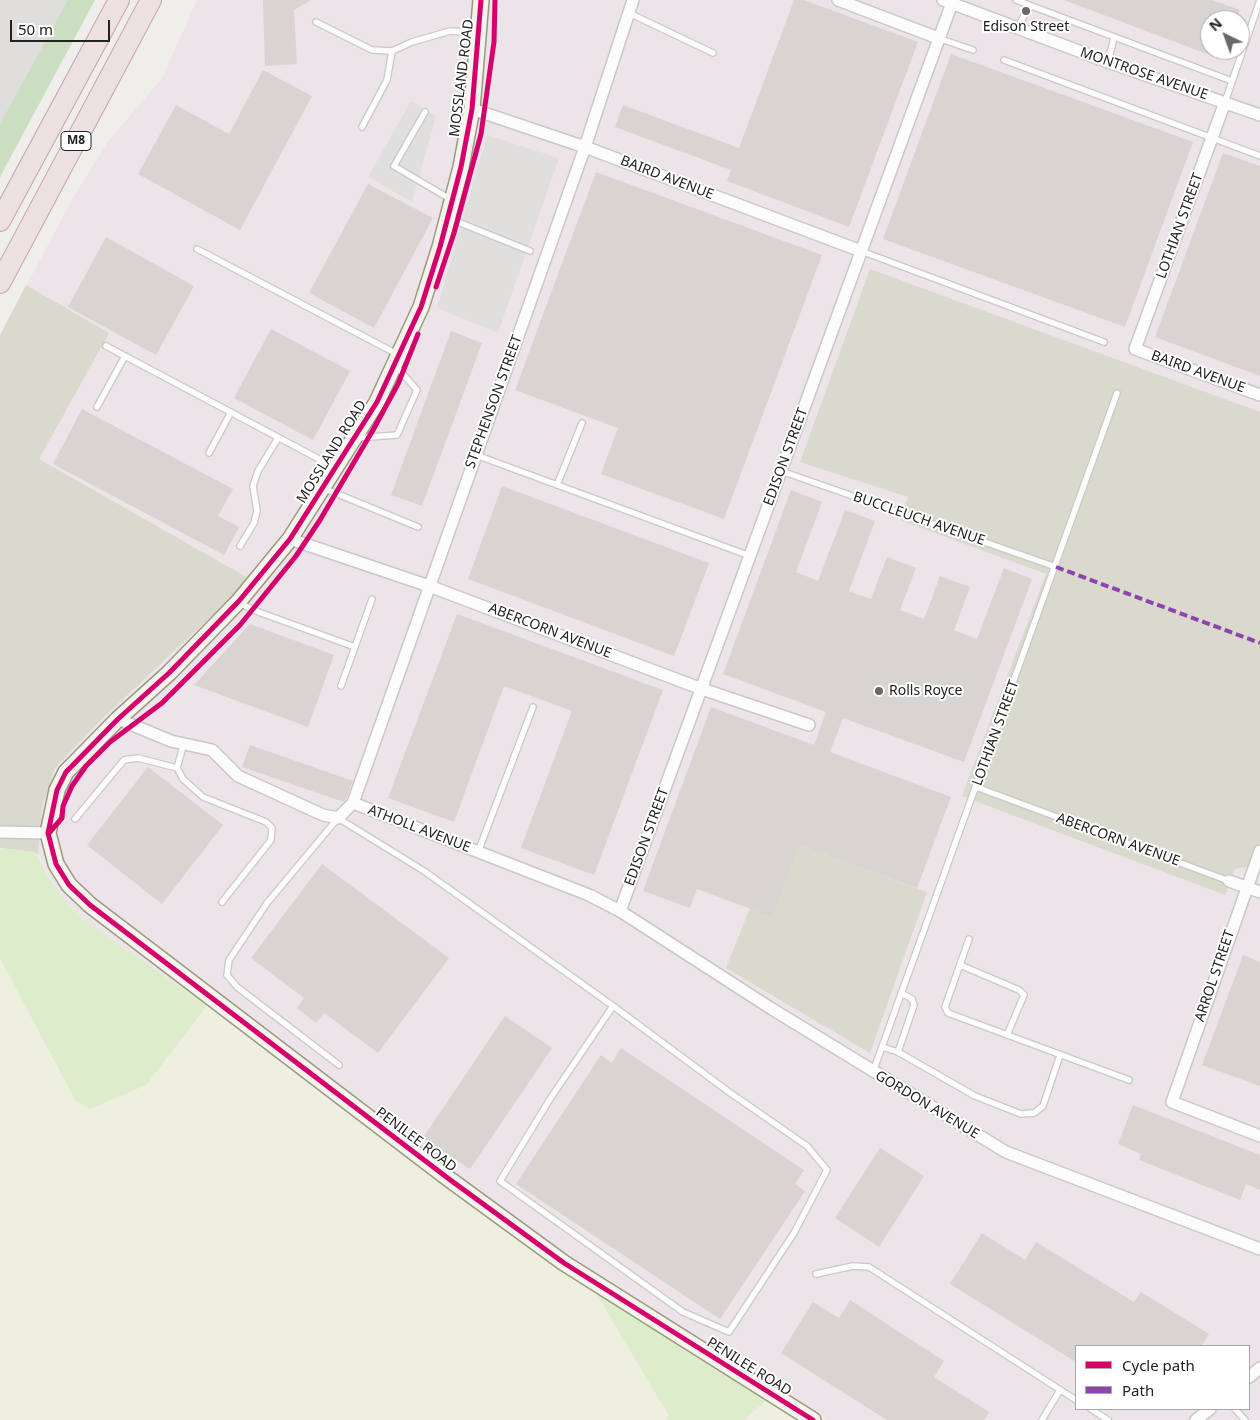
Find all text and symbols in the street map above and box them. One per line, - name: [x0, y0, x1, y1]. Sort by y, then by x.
- marker: Edison Street: [1020, 5, 1032, 17]
- scale bar: [12, 10, 112, 42]
- north arrow: [1200, 10, 1250, 60]
- text: N: [1205, 13, 1226, 35]
- street label: MOSSLAND ROAD: [446, 18, 478, 138]
- text: 50 m: [18, 19, 53, 39]
- place label: Edison Street: [983, 19, 1069, 35]
- street label: MONTROSE AVENUE: [1078, 44, 1210, 104]
- road number: M8: [61, 132, 91, 150]
- street label: BAIRD AVENUE: [618, 152, 716, 204]
- street label: LOTHIAN STREET: [1153, 171, 1207, 281]
- street label: STEPHENSON STREET: [462, 333, 526, 471]
- street label: BAIRD AVENUE: [1149, 347, 1247, 397]
- street label: MOSSLAND ROAD: [294, 397, 370, 507]
- street label: EDISON STREET: [760, 406, 812, 508]
- street label: BUCCLEUCH AVENUE: [851, 489, 987, 549]
- street label: ABERCORN AVENUE: [486, 600, 614, 662]
- street label: LOTHIAN STREET: [969, 678, 1023, 788]
- place label: Rolls Royce: [889, 683, 962, 699]
- marker: Rolls Royce: [873, 685, 885, 697]
- street label: EDISON STREET: [621, 786, 673, 888]
- street label: ATHOLL AVENUE: [365, 802, 473, 856]
- street label: ABERCORN AVENUE: [1054, 810, 1182, 870]
- street label: ARROL STREET: [1191, 928, 1239, 1024]
- street label: GORDON AVENUE: [872, 1067, 982, 1143]
- street label: PENILEE ROAD: [372, 1104, 460, 1176]
- street label: PENILEE ROAD: [704, 1334, 794, 1400]
- legend: [1075, 1345, 1250, 1410]
- text: Cycle path: [1122, 1355, 1195, 1375]
- text: Path: [1122, 1380, 1154, 1400]

